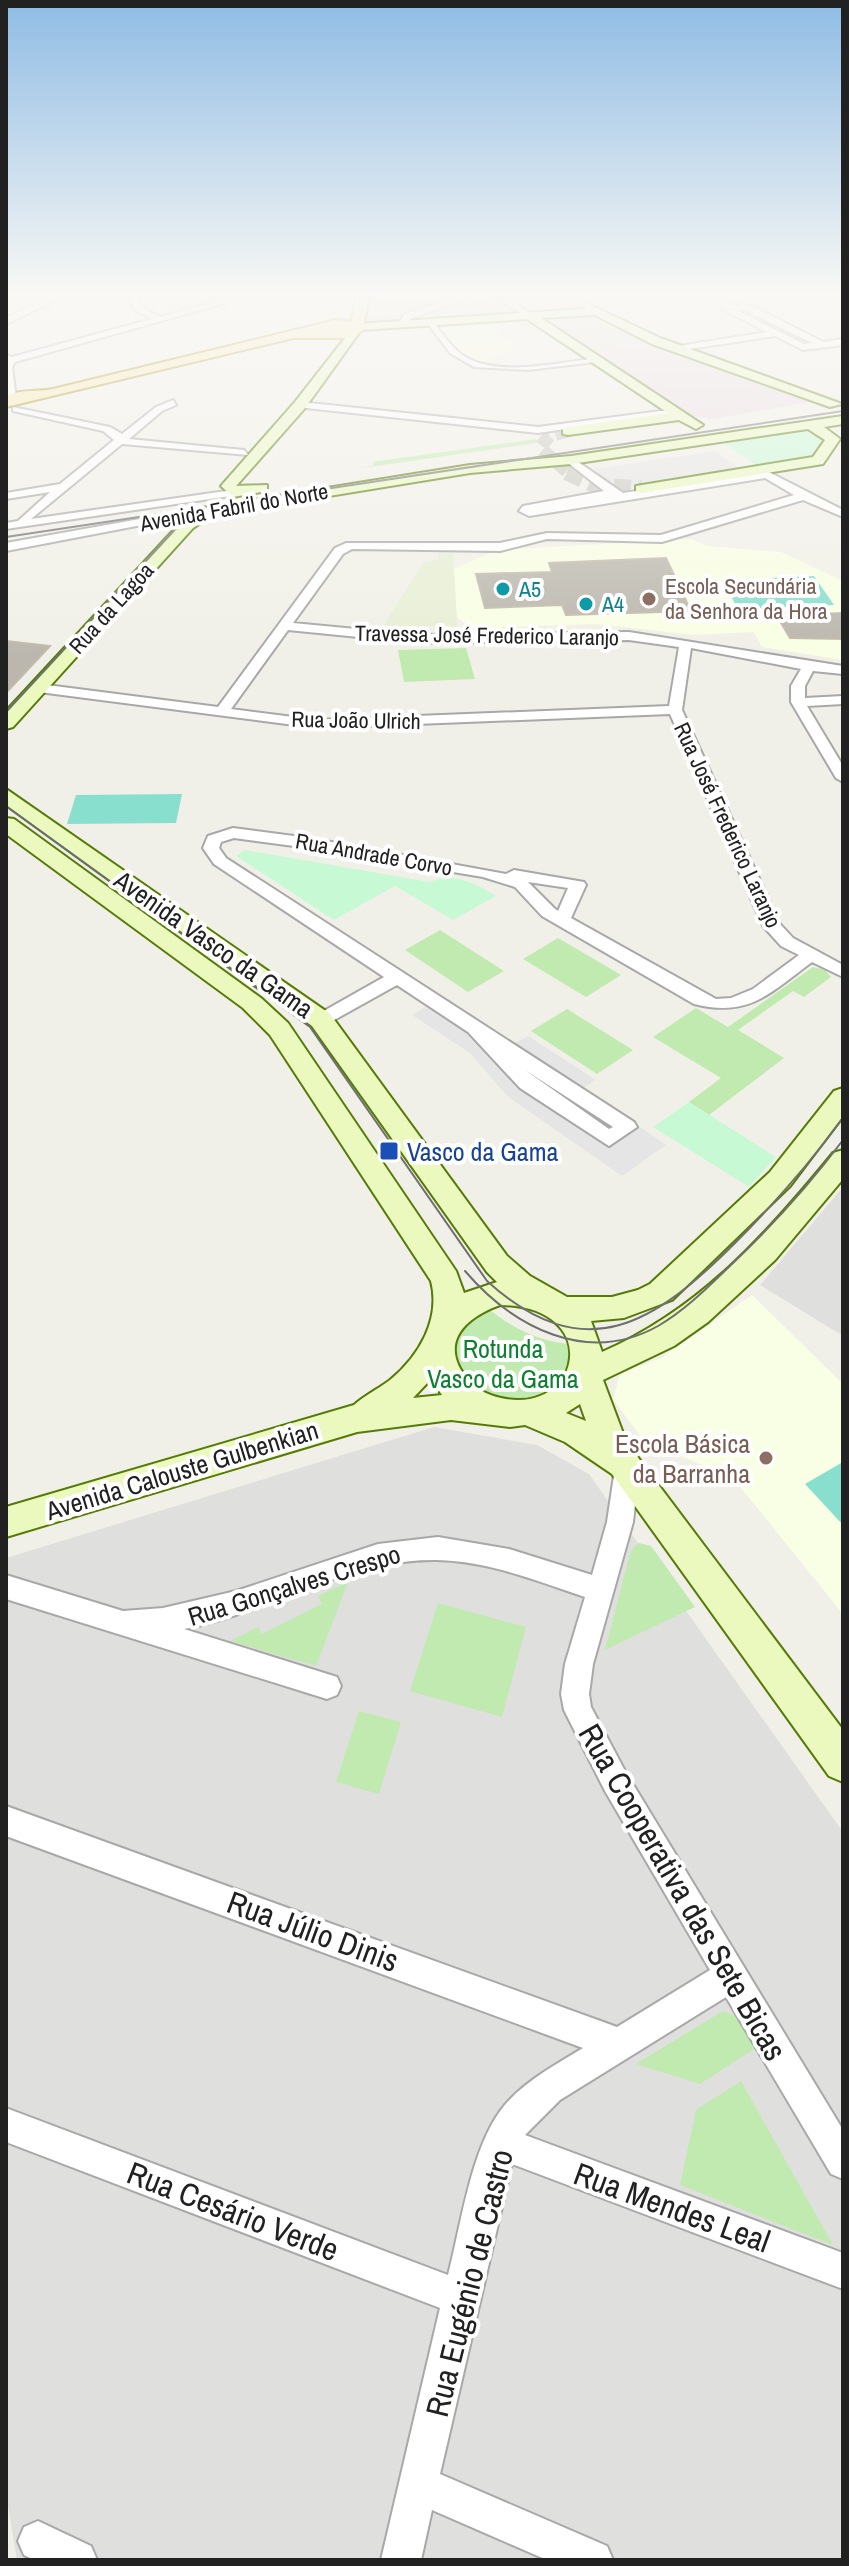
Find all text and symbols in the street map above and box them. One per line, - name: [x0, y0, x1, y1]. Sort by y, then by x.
- street label: Avenida Fabril do Norte: [137, 476, 330, 538]
- street label: Rua da Lagoa: [62, 556, 160, 660]
- place label: Escola Secundária da Senhora da Hora: [665, 571, 827, 626]
- place label: A5: [518, 574, 541, 604]
- marker: A5: [494, 580, 512, 598]
- place label: A4: [601, 589, 624, 619]
- marker: Escola Secundária da Senhora da Hora: [640, 590, 658, 608]
- marker: A4: [577, 595, 595, 613]
- street label: Travessa José Frederico Laranjo: [355, 618, 619, 652]
- street label: Rua João Ulrich: [291, 704, 421, 736]
- street label: Rua José Frederico Laranjo: [667, 717, 789, 933]
- street label: Rua Andrade Corvo: [293, 825, 455, 883]
- street label: Avenida Vasco da Gama: [107, 862, 320, 1026]
- place label: Vasco da Gama: [407, 1134, 558, 1169]
- marker: Vasco da Gama: [378, 1140, 400, 1162]
- park label: Rotunda Vasco da Gama: [427, 1331, 579, 1396]
- street label: Avenida Calouste Gulbenkian: [41, 1412, 322, 1528]
- place label: Escola Básica da Barranha: [615, 1426, 750, 1491]
- marker: Escola Básica da Barranha: [757, 1449, 775, 1467]
- street label: Rua Gonçalves Crespo: [183, 1536, 405, 1634]
- street label: Rua Cooperativa das Sete Bicas: [569, 1716, 797, 2068]
- street label: Rua Júlio Dinis: [221, 1880, 405, 1982]
- street label: Rua Eugénio de Castro: [415, 2145, 523, 2421]
- street label: Rua Cesário Verde: [121, 2151, 345, 2271]
- street label: Rua Mendes Leal: [568, 2152, 776, 2262]

